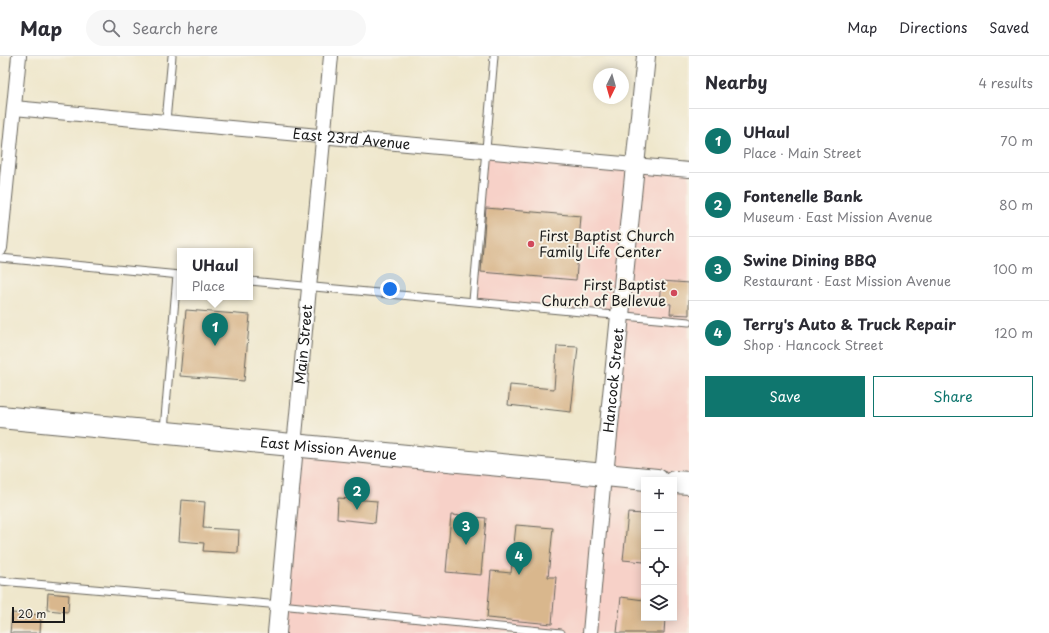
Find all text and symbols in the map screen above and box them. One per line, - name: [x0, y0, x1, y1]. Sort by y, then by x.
- search box: [86, 10, 366, 46]
- text: Map: [20, 14, 62, 42]
- text: Search here: [132, 16, 218, 39]
- icon: search: [100, 17, 122, 39]
- text: Map: [847, 17, 877, 38]
- text: Directions: [899, 17, 967, 38]
- text: Saved: [989, 17, 1029, 38]
- north arrow: [593, 68, 629, 104]
- text: Nearby: [705, 69, 767, 95]
- text: 4 results: [979, 73, 1033, 92]
- text: UHaul: [743, 120, 790, 143]
- street label: East 23rd Avenue: [292, 123, 412, 154]
- text: 1: [715, 131, 721, 150]
- text: 70 m: [1000, 131, 1033, 150]
- text: Place · Main Street: [743, 143, 861, 162]
- text: Fontenelle Bank: [743, 184, 863, 207]
- text: 2: [713, 195, 723, 214]
- text: 80 m: [999, 195, 1033, 214]
- text: Museum · East Mission Avenue: [743, 207, 933, 226]
- place label: First Baptist Church Family Life Center: [539, 225, 675, 262]
- marker: First Baptist Church Family Life Center: [526, 239, 536, 249]
- popup: [177, 248, 253, 300]
- text: Swine Dining BBQ: [743, 248, 877, 271]
- text: UHaul: [192, 253, 238, 276]
- text: 3: [714, 259, 722, 278]
- text: 100 m: [993, 259, 1033, 278]
- text: Restaurant · East Mission Avenue: [743, 271, 951, 290]
- place label: First Baptist Church of Bellevue: [541, 274, 666, 311]
- text: Place: [192, 276, 225, 295]
- your location: [380, 279, 400, 299]
- marker: First Baptist Church of Bellevue: [669, 288, 679, 298]
- street label: Main Street: [289, 303, 317, 385]
- text: Terry's Auto & Truck Repair: [743, 312, 956, 335]
- pin: 1: [202, 313, 228, 346]
- text: 4: [714, 323, 722, 342]
- text: 120 m: [994, 323, 1033, 342]
- street label: Hancock Street: [597, 327, 629, 434]
- text: Shop · Hancock Street: [743, 335, 883, 354]
- button: Save: [705, 376, 865, 417]
- button: Share: [873, 376, 1033, 417]
- street label: East Mission Avenue: [259, 431, 398, 465]
- pin: 2: [344, 477, 370, 510]
- map controls: [641, 477, 677, 621]
- button: +: [641, 477, 677, 513]
- pin: 3: [453, 512, 479, 545]
- button: −: [641, 513, 677, 549]
- pin: 4: [506, 542, 532, 575]
- button: locate: [641, 549, 677, 585]
- button: layers: [641, 585, 677, 621]
- scale bar: [12, 605, 65, 624]
- text: 20 m: [18, 605, 46, 622]

